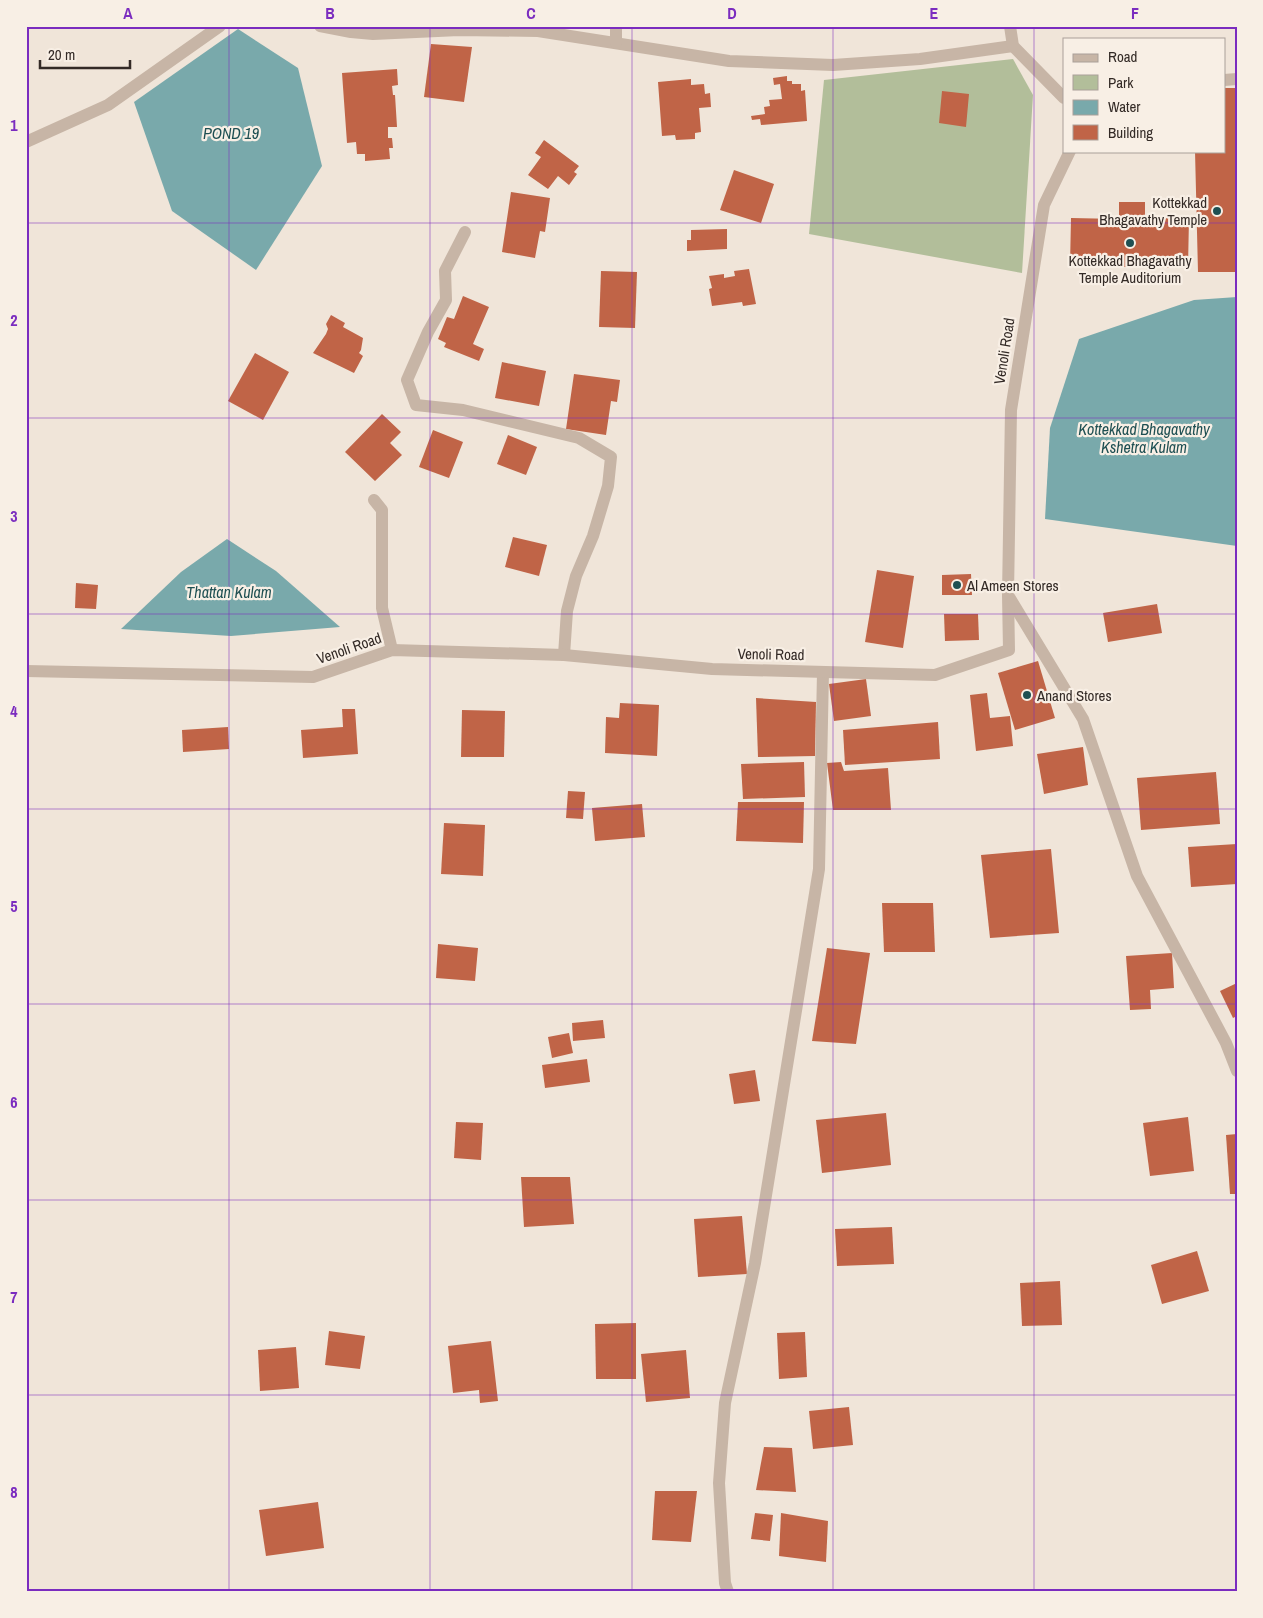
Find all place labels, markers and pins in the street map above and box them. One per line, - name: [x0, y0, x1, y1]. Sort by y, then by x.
- place label: Kottekkad Bhagavathy Temple: [1099, 192, 1207, 230]
- marker: Kottekkad Bhagavathy Temple: [1211, 205, 1223, 217]
- marker: Kottekkad Bhagavathy Temple Auditorium: [1124, 237, 1136, 249]
- place label: Kottekkad Bhagavathy Temple Auditorium: [1068, 250, 1192, 288]
- place label: Al Ameen Stores: [966, 575, 1059, 596]
- marker: Al Ameen Stores: [951, 579, 963, 591]
- place label: Anand Stores: [1036, 685, 1112, 706]
- marker: Anand Stores: [1021, 689, 1033, 701]

